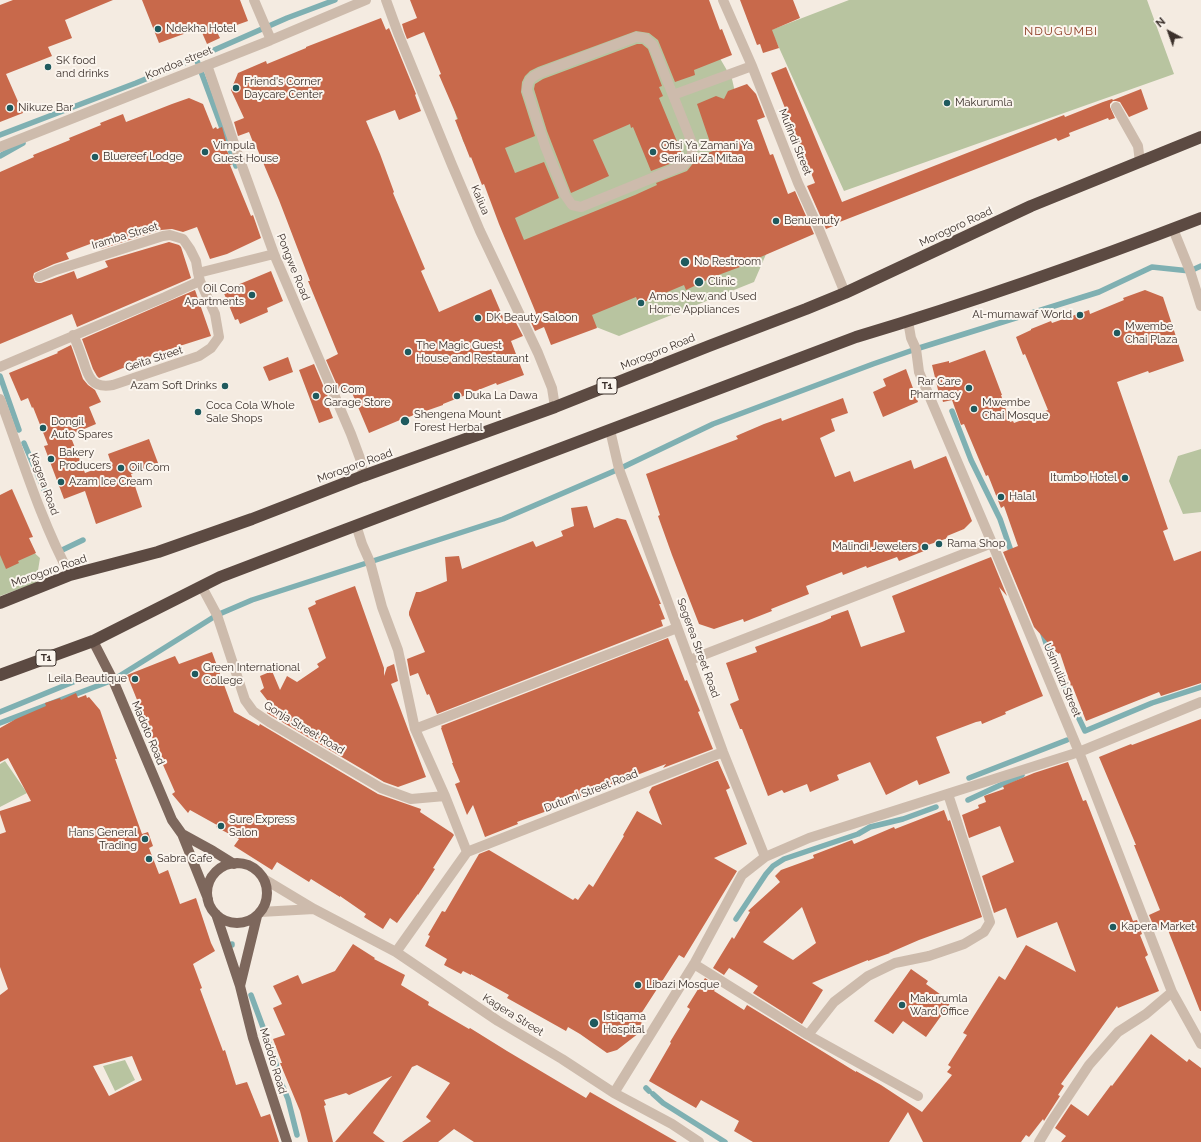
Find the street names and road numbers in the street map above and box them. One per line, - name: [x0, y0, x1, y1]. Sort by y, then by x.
- street label: Kondoa street: [144, 44, 214, 82]
- street label: Mufindi Street: [776, 107, 814, 177]
- street label: Kaliua: [468, 183, 492, 217]
- street label: Morogoro Road: [917, 204, 995, 250]
- street label: Iramba Street: [90, 220, 160, 252]
- street label: Pongwe Road: [274, 232, 312, 302]
- street label: Morogoro Road: [619, 331, 697, 373]
- street label: Geita Street: [124, 343, 184, 375]
- road number: T1: [597, 378, 617, 394]
- street label: Morogoro Road: [316, 446, 394, 486]
- street label: Kagera Road: [27, 451, 61, 517]
- street label: Morogoro Road: [9, 552, 89, 590]
- street label: Segerea Street Road: [674, 596, 722, 700]
- street label: Usimulizi Street: [1040, 641, 1084, 719]
- road number: T1: [36, 650, 56, 666]
- street label: Madoto Road: [129, 699, 167, 767]
- street label: Gonja Street Road: [261, 699, 347, 757]
- street label: Dutumi Street Road: [542, 767, 640, 815]
- street label: Kagera Street: [480, 991, 546, 1039]
- street label: Madoto Road: [257, 1026, 289, 1096]

